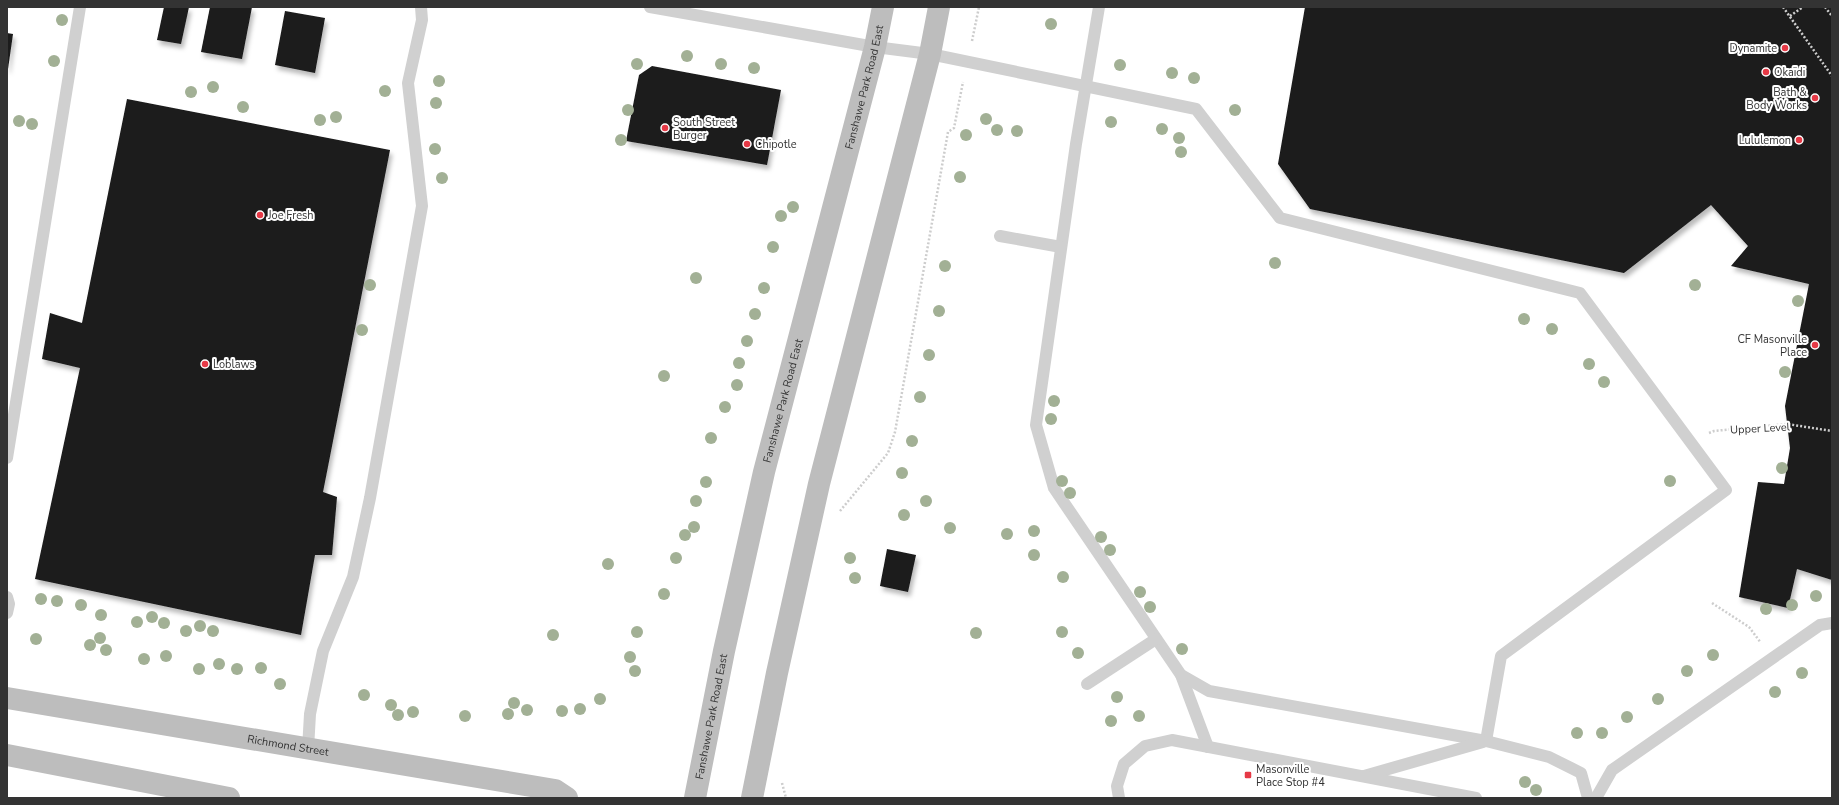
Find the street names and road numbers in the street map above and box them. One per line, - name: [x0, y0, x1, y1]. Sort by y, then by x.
- street label: Fanshawe Park Road East: [842, 24, 887, 151]
- street label: Fanshawe Park Road East: [760, 337, 807, 464]
- street label: Upper Level: [1730, 419, 1791, 438]
- street label: Fanshawe Park Road East: [692, 652, 731, 781]
- street label: Richmond Street: [246, 731, 330, 760]

